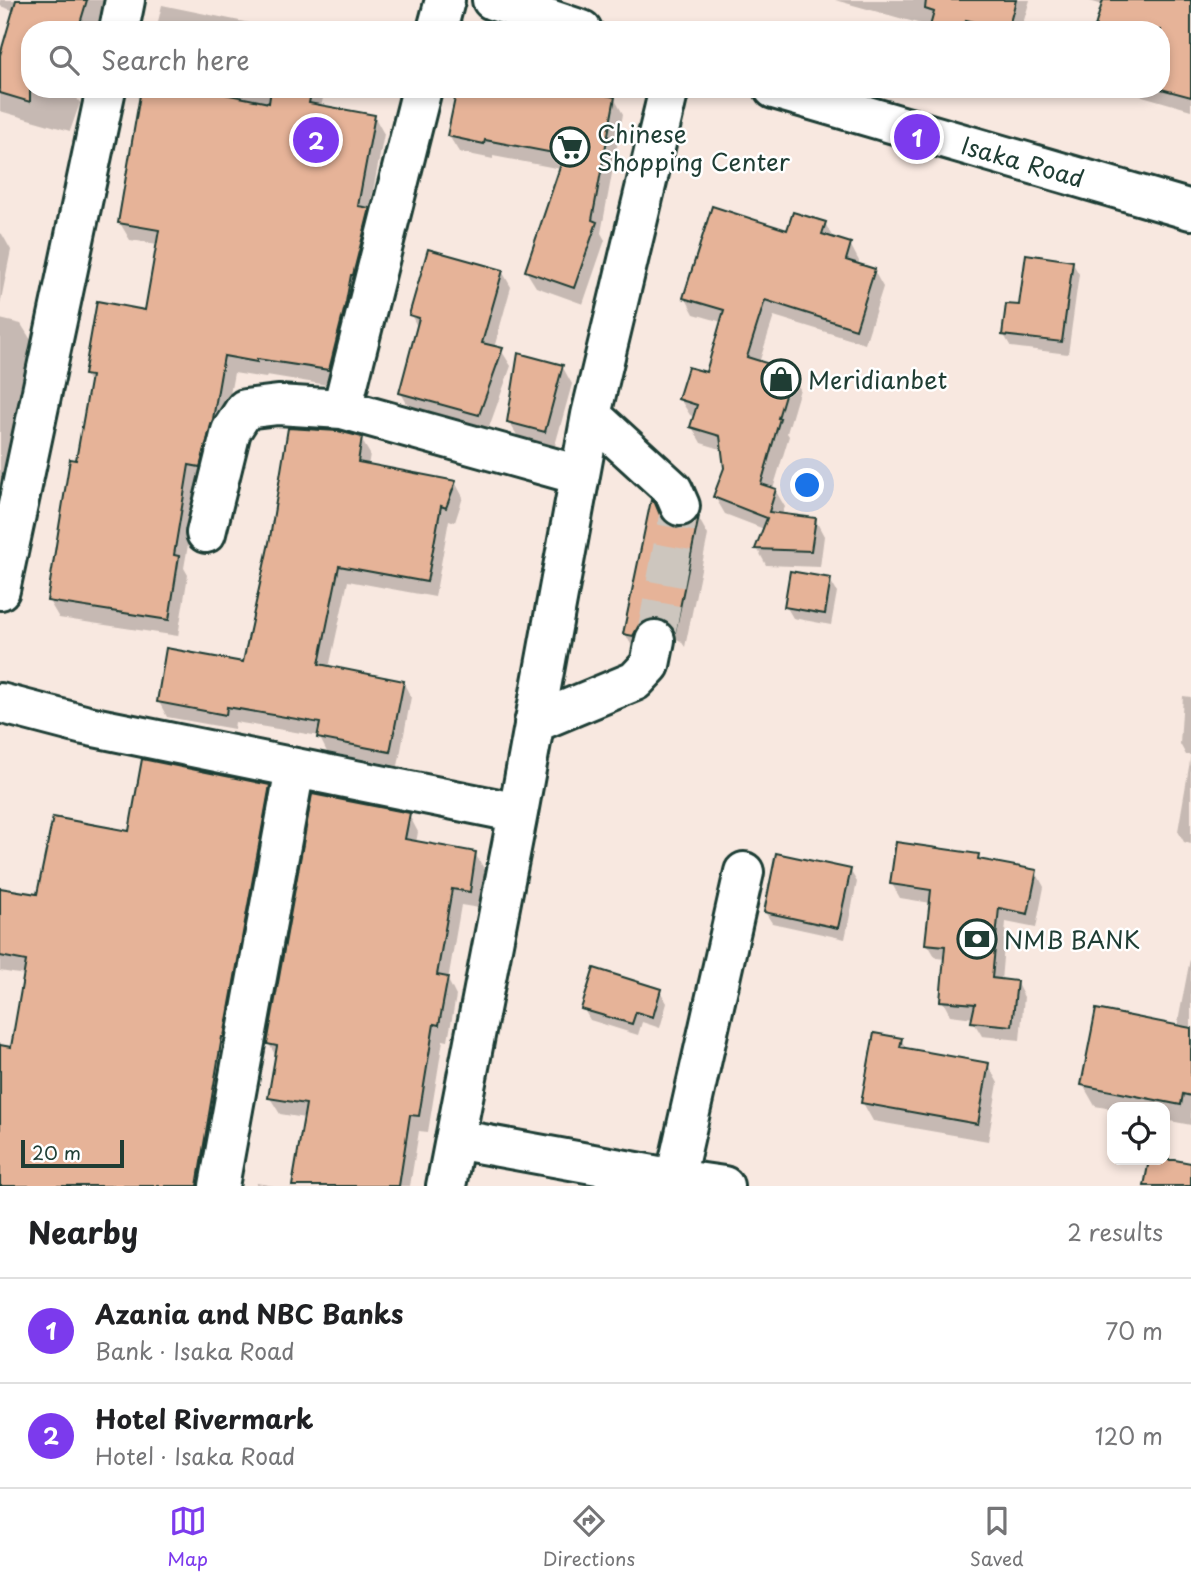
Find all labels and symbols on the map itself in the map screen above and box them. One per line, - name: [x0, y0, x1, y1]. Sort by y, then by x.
- pin: 1: [894, 111, 940, 163]
- pin: 2: [293, 114, 339, 166]
- place label: Chinese Shopping Center: [597, 115, 791, 179]
- supermarket icon: Chinese Shopping Center: [549, 126, 591, 168]
- street label: Isaka Road: [957, 126, 1089, 196]
- shop icon: Meridianbet: [760, 358, 802, 400]
- place label: Meridianbet: [808, 361, 948, 397]
- your location: [790, 468, 824, 502]
- bank icon: NMB BANK: [956, 918, 998, 960]
- place label: NMB BANK: [1004, 921, 1140, 957]
- scale bar: [21, 1137, 124, 1169]

